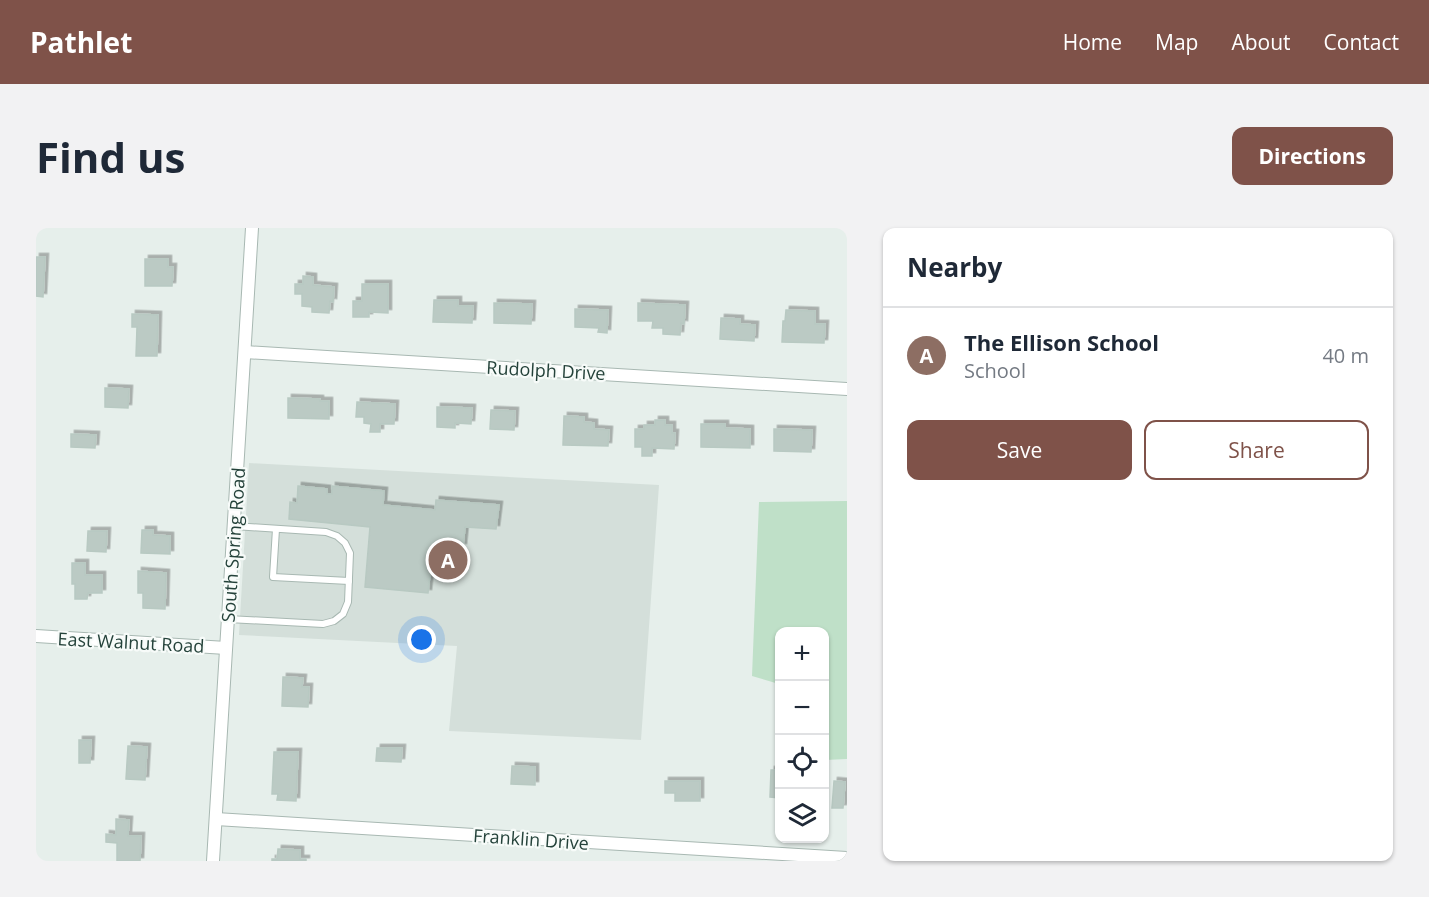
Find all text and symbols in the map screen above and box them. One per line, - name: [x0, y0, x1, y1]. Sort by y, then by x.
- text: Pathlet: [30, 23, 132, 61]
- text: Home: [1063, 28, 1122, 56]
- text: Map: [1155, 28, 1198, 56]
- text: About: [1231, 28, 1291, 56]
- text: Contact: [1324, 28, 1399, 56]
- button: Directions: [1232, 127, 1393, 185]
- text: Find us: [36, 128, 185, 185]
- text: Nearby: [907, 249, 1002, 285]
- text: The Ellison School: [964, 327, 1159, 357]
- text: A: [920, 342, 933, 369]
- text: 40 m: [1322, 342, 1369, 369]
- street label: Rudolph Drive: [486, 355, 606, 385]
- text: School: [964, 357, 1026, 384]
- button: Save: [907, 420, 1132, 480]
- button: Share: [1144, 420, 1369, 480]
- street label: South Spring Road: [216, 467, 250, 623]
- pin: A: [428, 538, 468, 582]
- your location: [407, 625, 436, 654]
- street label: East Walnut Road: [57, 626, 205, 658]
- map controls: [775, 627, 829, 843]
- button: +: [775, 627, 829, 681]
- button: −: [775, 681, 829, 735]
- button: locate: [775, 735, 829, 789]
- button: layers: [775, 789, 829, 843]
- street label: Franklin Drive: [472, 823, 590, 855]

